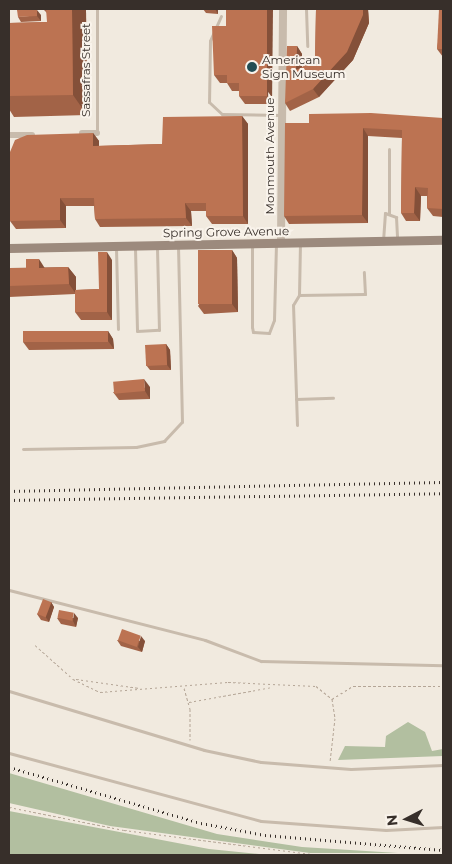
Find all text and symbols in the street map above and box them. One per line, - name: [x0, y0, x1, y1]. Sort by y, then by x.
- street label: Sassafras Street: [79, 23, 93, 117]
- place label: American Sign Museum: [262, 53, 346, 81]
- marker: American Sign Museum: [246, 61, 258, 73]
- street label: Monmouth Avenue: [263, 98, 277, 214]
- street label: Spring Grove Avenue: [163, 224, 289, 240]
- north arrow: [382, 794, 432, 844]
- text: N: [383, 814, 402, 827]

